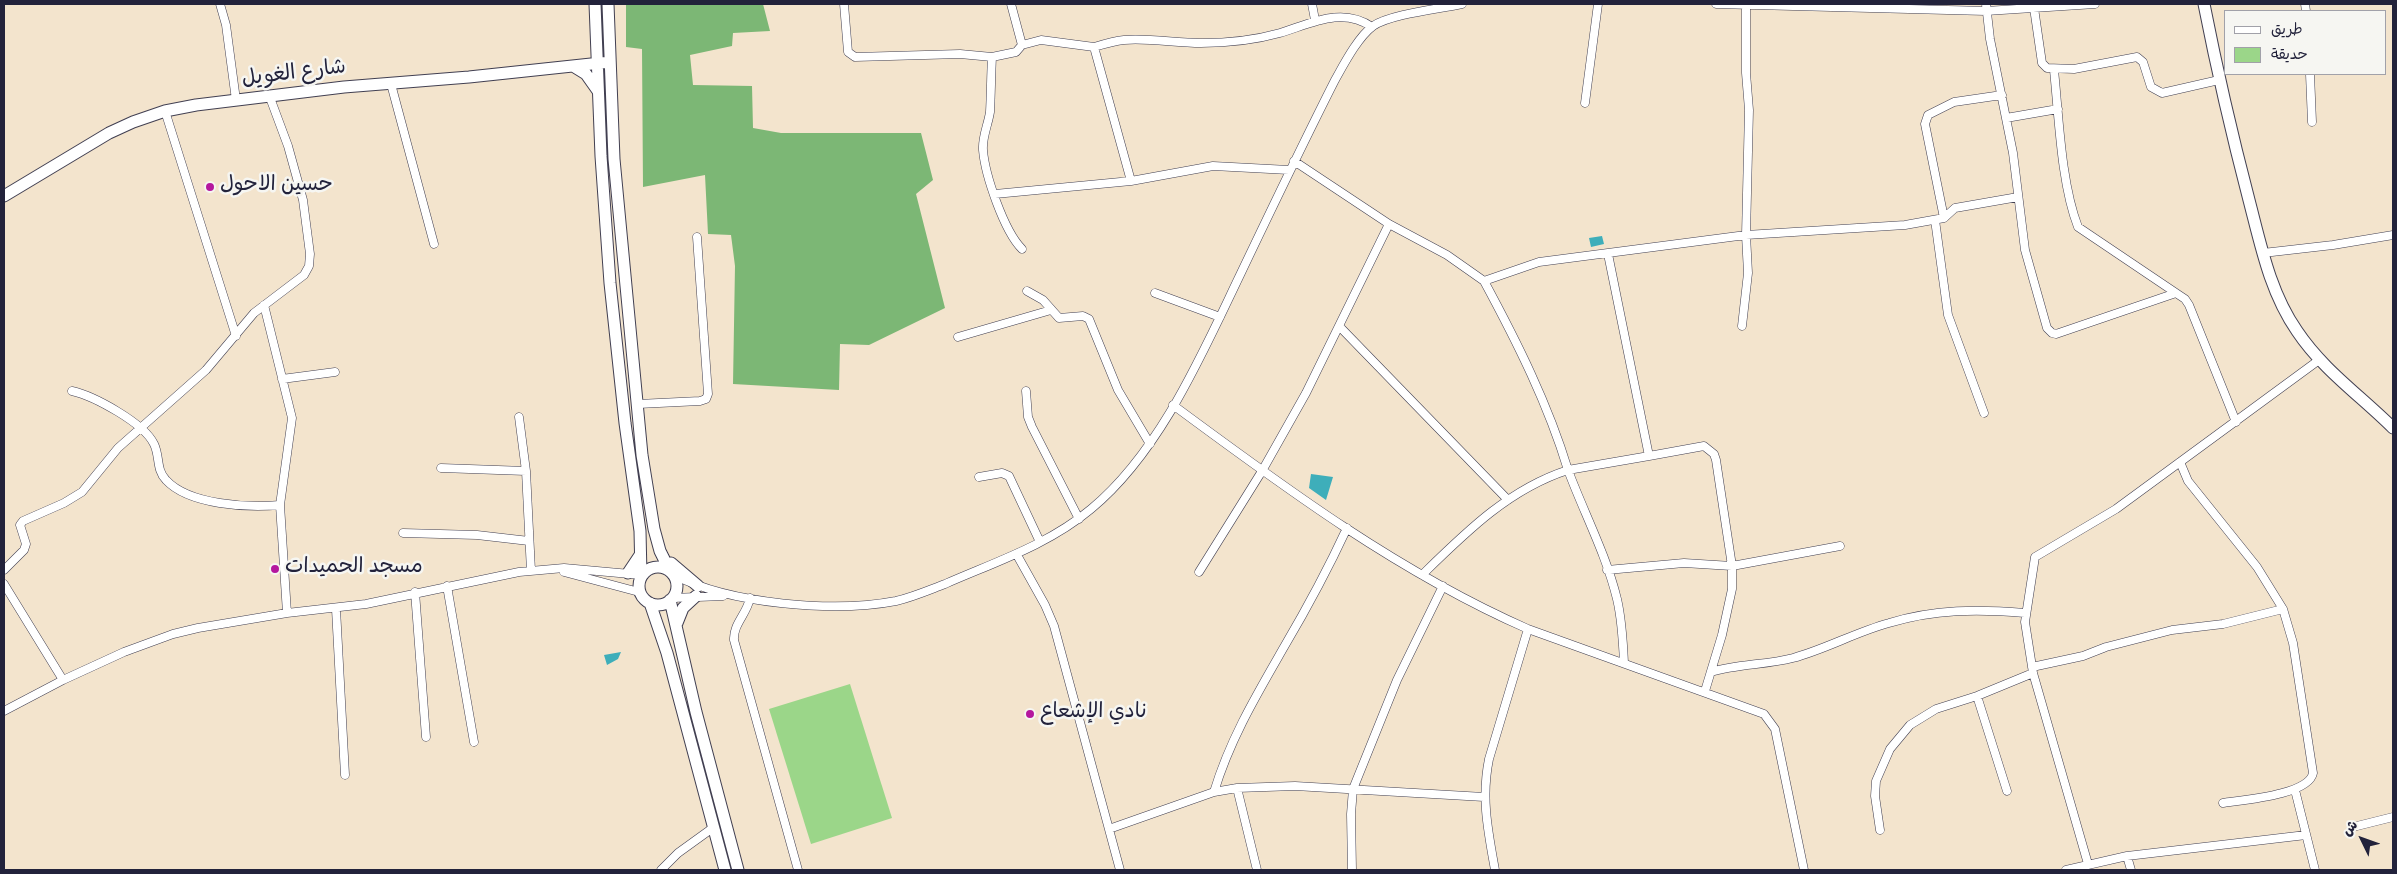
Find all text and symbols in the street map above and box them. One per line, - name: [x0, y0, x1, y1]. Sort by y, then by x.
- legend: [2224, 10, 2387, 75]
- text: طريق: [2271, 19, 2303, 41]
- text: حديقة: [2271, 44, 2308, 66]
- street label: شارع الغويل: [240, 56, 348, 94]
- place label: حسين الاحول: [220, 174, 333, 200]
- marker: حسين الاحول: [204, 181, 216, 193]
- place label: مسجد الحميدات: [285, 556, 423, 582]
- marker: مسجد الحميدات: [269, 563, 281, 575]
- place label: نادي الإشعاع: [1040, 701, 1147, 727]
- marker: نادي الإشعاع: [1024, 708, 1036, 720]
- north arrow: [2337, 814, 2387, 864]
- text: ش: [2338, 816, 2363, 841]

